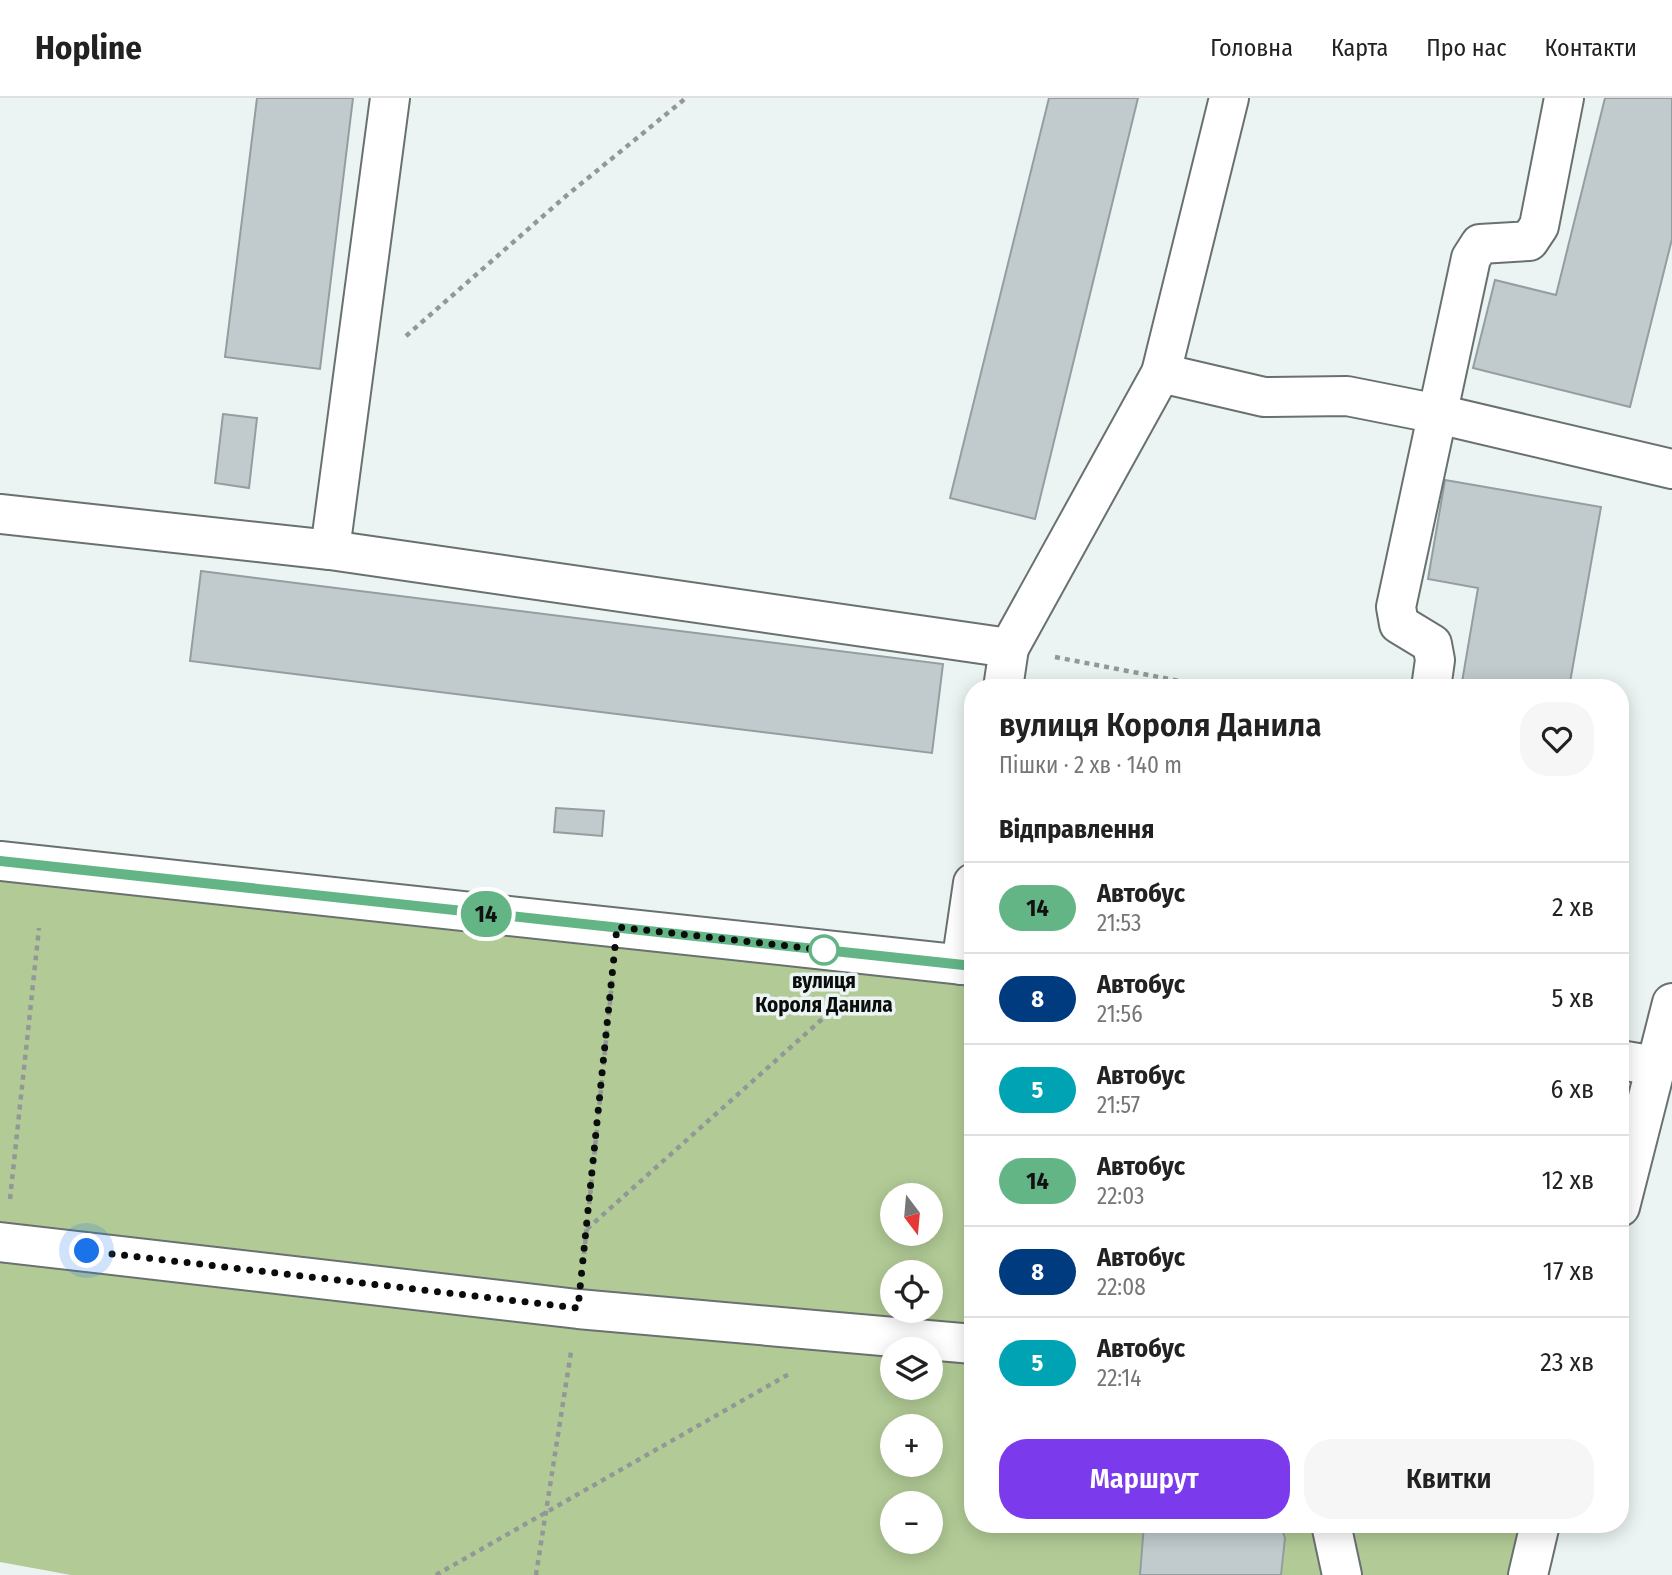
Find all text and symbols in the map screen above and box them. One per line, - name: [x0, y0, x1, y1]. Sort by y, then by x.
- text: Hopline: [35, 28, 142, 68]
- text: Головна: [1210, 34, 1293, 62]
- text: Карта: [1331, 34, 1388, 62]
- text: Про нас: [1426, 34, 1507, 62]
- text: Контакти: [1545, 34, 1637, 62]
- button: heart: [1520, 702, 1594, 776]
- text: вулиця Короля Данила: [999, 705, 1322, 745]
- text: Пішки · 2 хв · 140 m: [999, 751, 1182, 779]
- text: Відправлення: [999, 814, 1154, 845]
- text: Автобус: [1097, 878, 1185, 909]
- line badge: 14: [454, 891, 518, 937]
- text: 2 хв: [1552, 892, 1594, 923]
- text: 14: [1026, 894, 1049, 922]
- text: 14: [475, 900, 497, 928]
- text: 21:53: [1097, 909, 1141, 937]
- marker: вулиця Короля Данила: [809, 935, 839, 965]
- place label: вулиця Короля Данила: [755, 968, 893, 1018]
- text: Автобус: [1097, 969, 1185, 1000]
- text: 5 хв: [1551, 983, 1594, 1014]
- text: 8: [1031, 985, 1044, 1013]
- text: 21:56: [1097, 1000, 1143, 1028]
- text: Автобус: [1097, 1060, 1185, 1091]
- text: 6 хв: [1551, 1074, 1594, 1105]
- text: 5: [1032, 1076, 1043, 1104]
- text: 21:57: [1097, 1091, 1140, 1119]
- text: Автобус: [1097, 1151, 1185, 1182]
- text: 12 хв: [1542, 1165, 1594, 1196]
- text: 14: [1026, 1167, 1049, 1195]
- text: 22:03: [1097, 1182, 1144, 1210]
- north arrow: [880, 1183, 943, 1246]
- map controls: [880, 1183, 943, 1554]
- your location: [69, 1233, 104, 1268]
- text: Автобус: [1097, 1242, 1185, 1273]
- text: 17 хв: [1543, 1256, 1594, 1287]
- text: 8: [1031, 1258, 1044, 1286]
- button: locate: [880, 1260, 943, 1323]
- text: 22:08: [1097, 1273, 1146, 1301]
- text: Автобус: [1097, 1333, 1185, 1364]
- button: layers: [880, 1337, 943, 1400]
- text: 23 хв: [1540, 1347, 1594, 1378]
- text: 5: [1032, 1349, 1043, 1377]
- text: 22:14: [1097, 1364, 1141, 1392]
- button: +: [880, 1414, 943, 1477]
- button: Маршрут: [999, 1439, 1290, 1519]
- button: Квитки: [1304, 1439, 1594, 1519]
- button: −: [880, 1491, 943, 1554]

